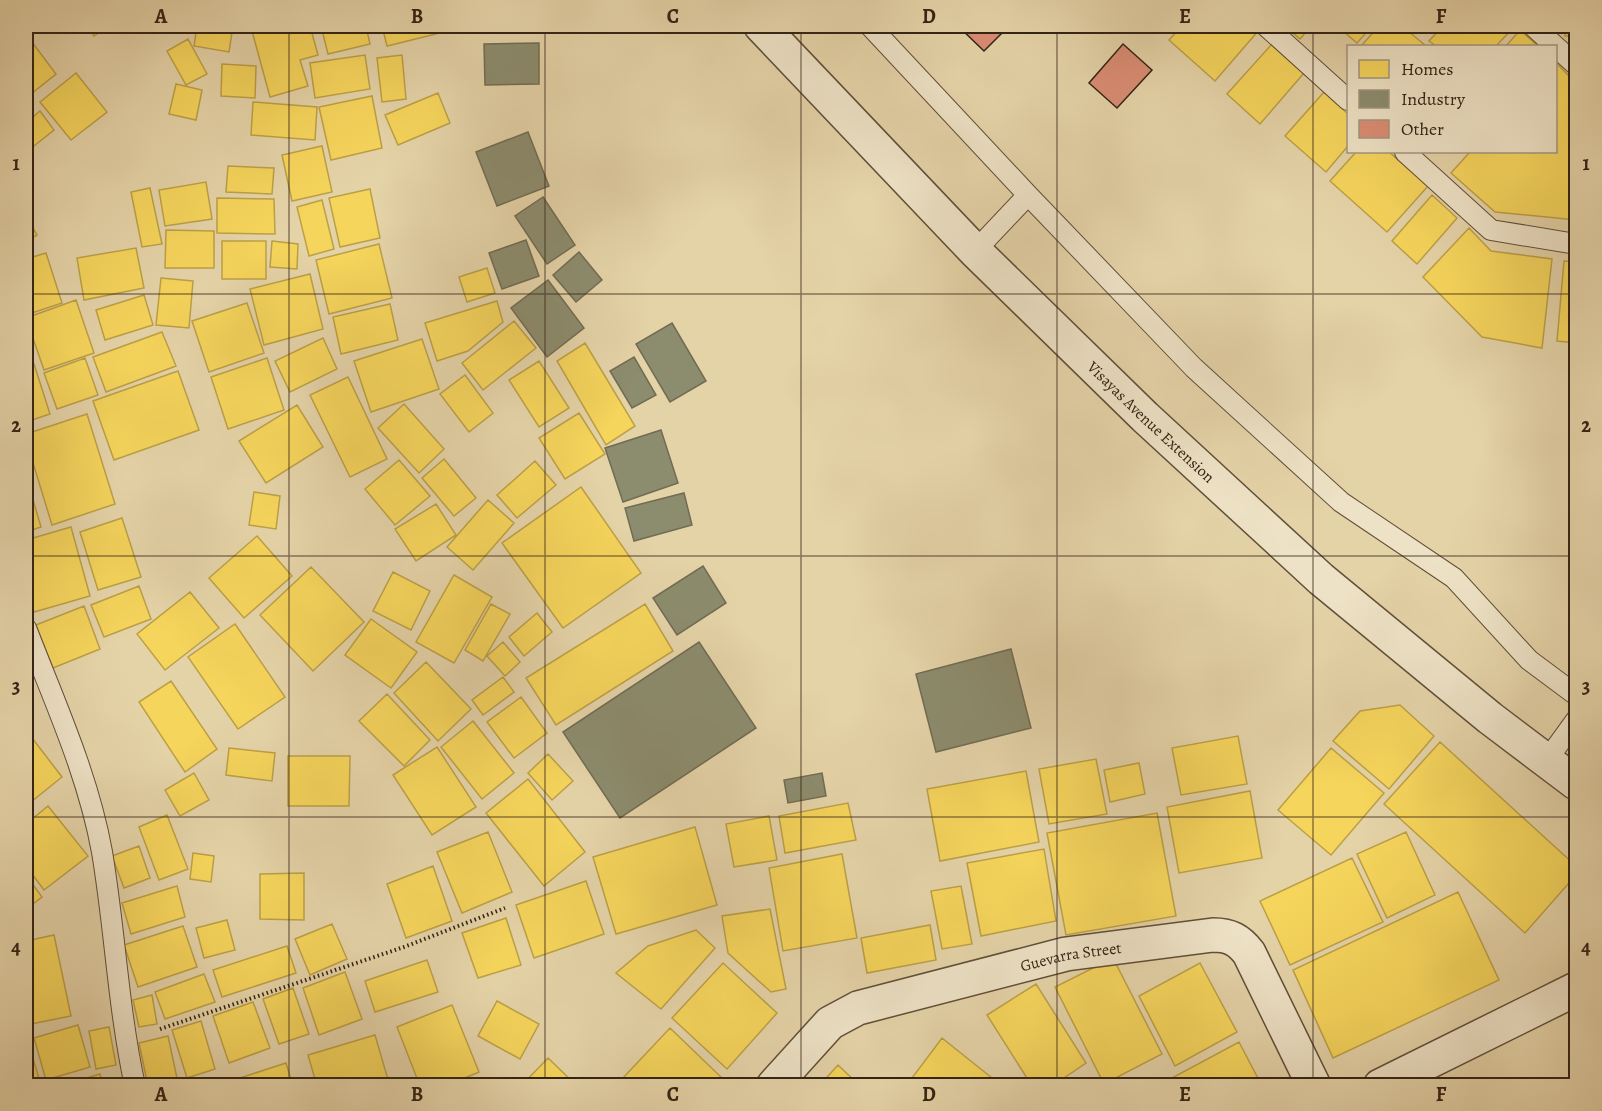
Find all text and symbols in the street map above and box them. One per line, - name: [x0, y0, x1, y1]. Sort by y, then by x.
- text: A: [154, 3, 168, 30]
- text: B: [411, 3, 423, 30]
- text: C: [667, 3, 679, 30]
- text: D: [922, 3, 936, 30]
- text: E: [1179, 3, 1191, 30]
- text: F: [1436, 3, 1447, 30]
- legend: [1347, 45, 1557, 153]
- text: Homes: [1401, 57, 1453, 81]
- text: Industry: [1401, 87, 1466, 111]
- text: Other: [1401, 117, 1444, 141]
- text: 1: [12, 150, 20, 177]
- text: 1: [1582, 150, 1590, 177]
- street label: Visayas Avenue Extension: [1081, 356, 1220, 488]
- text: 2: [11, 412, 21, 439]
- text: 2: [1581, 412, 1591, 439]
- text: 3: [12, 673, 20, 700]
- text: 3: [1582, 673, 1590, 700]
- text: 4: [11, 934, 21, 961]
- text: 4: [1581, 934, 1591, 961]
- street label: Guevarra Street: [1018, 937, 1123, 977]
- text: A: [154, 1081, 168, 1108]
- text: B: [411, 1081, 423, 1108]
- text: C: [667, 1081, 679, 1108]
- text: D: [922, 1081, 936, 1108]
- text: E: [1179, 1081, 1191, 1108]
- text: F: [1436, 1081, 1447, 1108]

